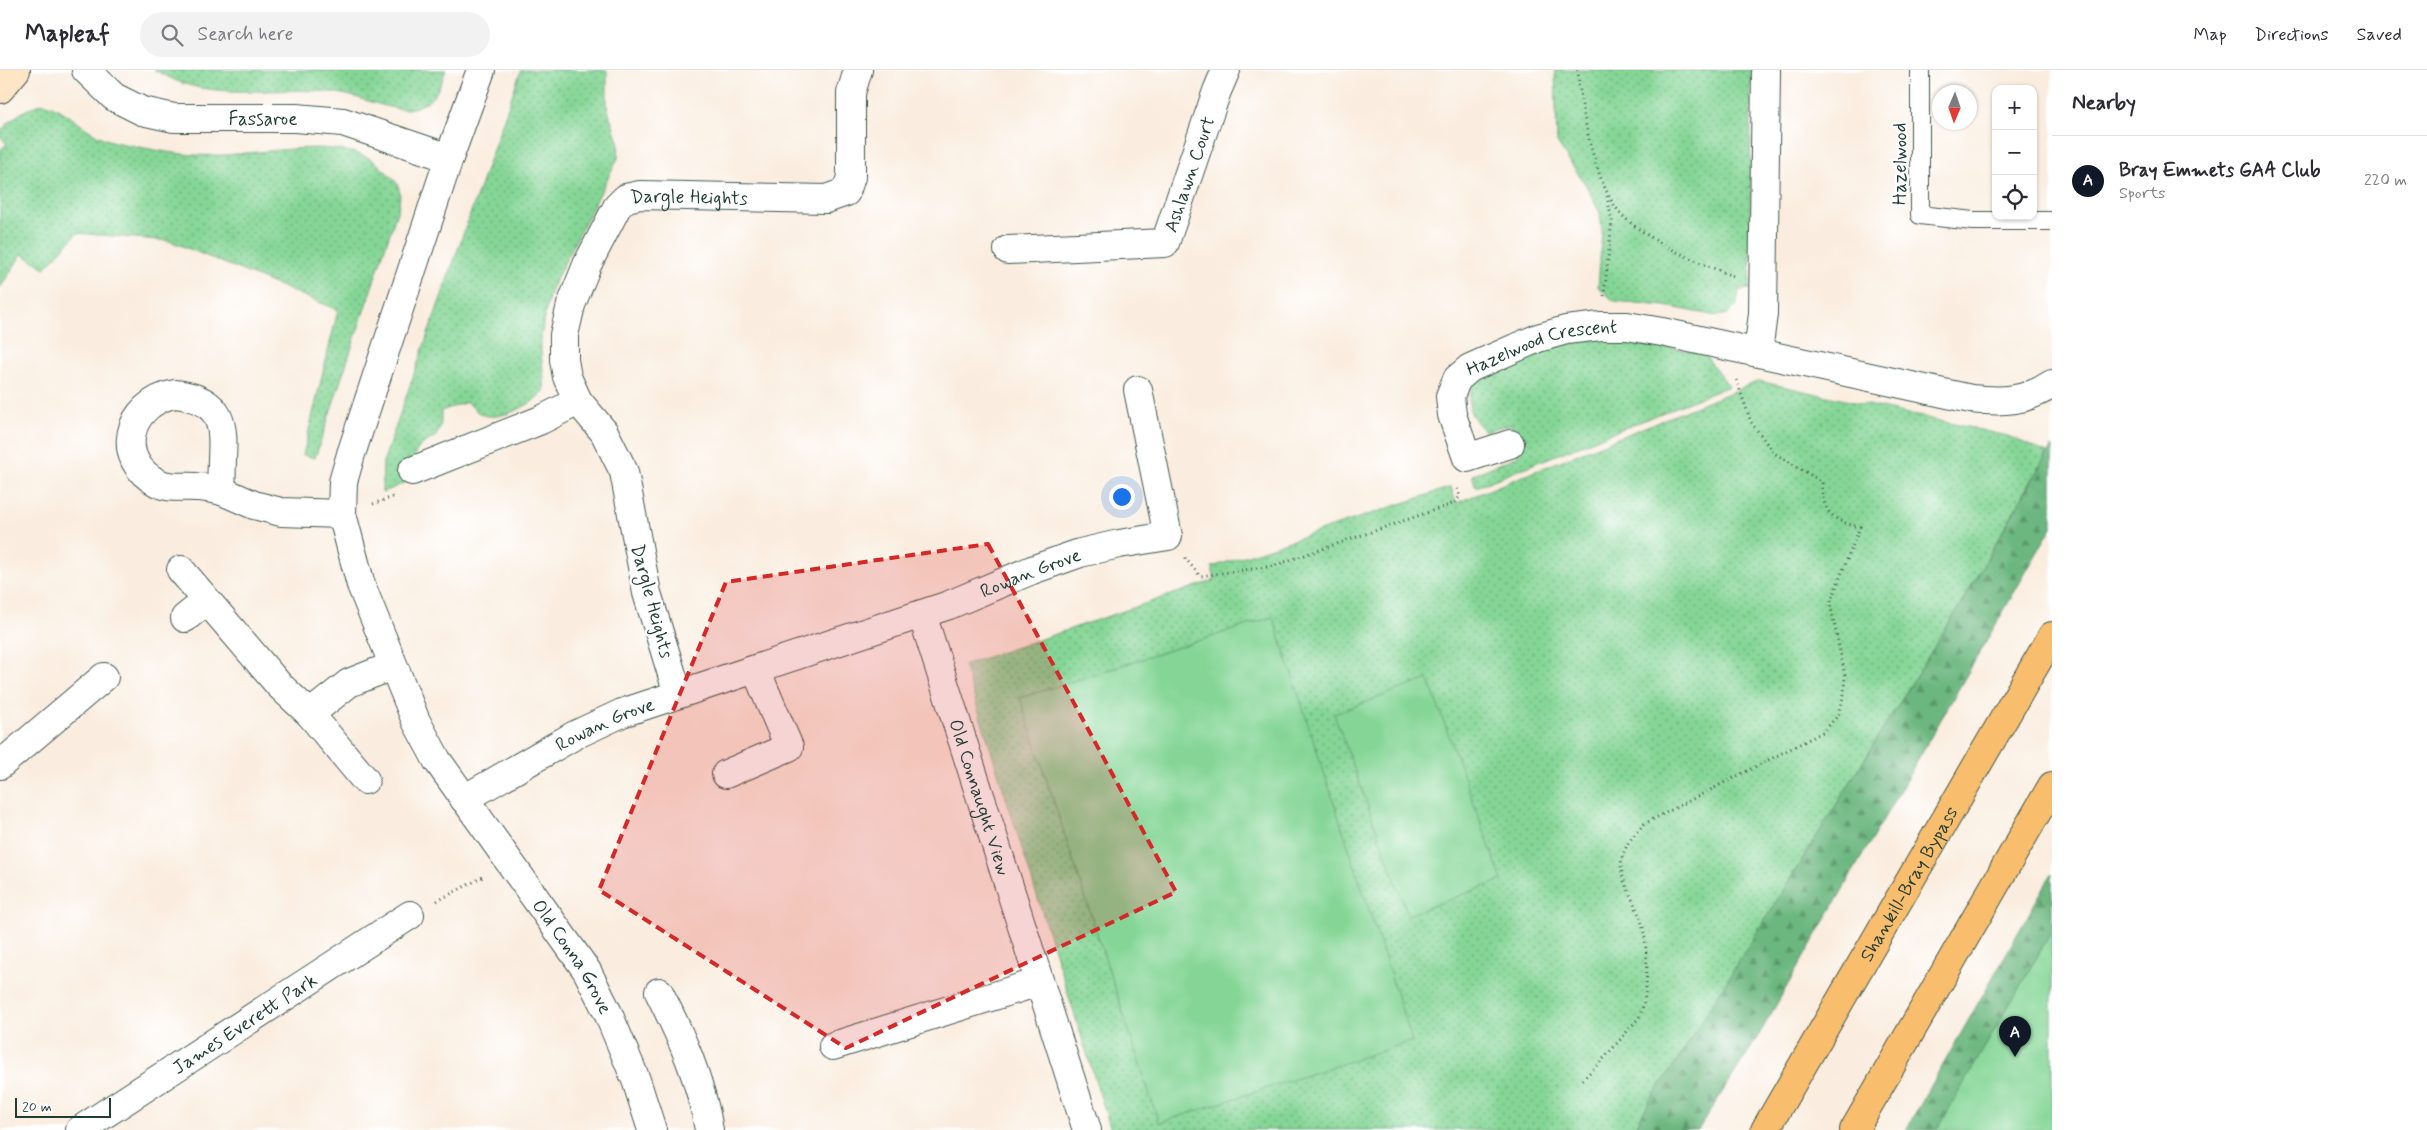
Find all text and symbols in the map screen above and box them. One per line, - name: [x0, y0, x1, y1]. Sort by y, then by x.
- search box: [140, 12, 490, 57]
- text: Mapleaf: [25, 19, 110, 50]
- icon: search: [158, 21, 186, 49]
- text: Search here: [198, 22, 293, 47]
- text: Map: [2194, 23, 2227, 47]
- text: Directions: [2255, 23, 2329, 47]
- text: Saved: [2357, 23, 2402, 47]
- north arrow: [1932, 85, 1977, 130]
- map controls: [1992, 85, 2037, 220]
- button: +: [1992, 85, 2037, 130]
- text: Nearby: [2072, 89, 2136, 117]
- street label: Fassaroe: [229, 107, 298, 132]
- street label: Ashlawn Court: [1159, 113, 1221, 236]
- street label: Hazelwood: [1888, 123, 1913, 205]
- button: −: [1992, 130, 2037, 175]
- text: Bray Emmets GAA Club: [2119, 158, 2321, 183]
- text: A: [2083, 170, 2093, 191]
- text: 220 m: [2364, 170, 2407, 191]
- button: locate: [1992, 175, 2037, 220]
- text: Sports: [2119, 183, 2165, 204]
- street label: Dargle Heights: [628, 184, 749, 212]
- street label: Hazelwood Crescent: [1463, 315, 1617, 382]
- your location: [1109, 484, 1135, 510]
- street label: Dargle Heights: [622, 542, 679, 662]
- street label: Rowan Grove: [976, 543, 1084, 605]
- street label: Rowan Grove: [551, 692, 658, 758]
- street label: Old Connaught View: [942, 716, 1016, 879]
- street label: Shankill-Bray Bypass: [1854, 802, 1964, 967]
- street label: Old Conna Grove: [526, 895, 617, 1018]
- street label: James Everett Park: [168, 968, 322, 1081]
- pin: A: [1999, 1016, 2031, 1057]
- scale bar: [15, 1095, 111, 1118]
- text: 20 m: [22, 1098, 52, 1116]

